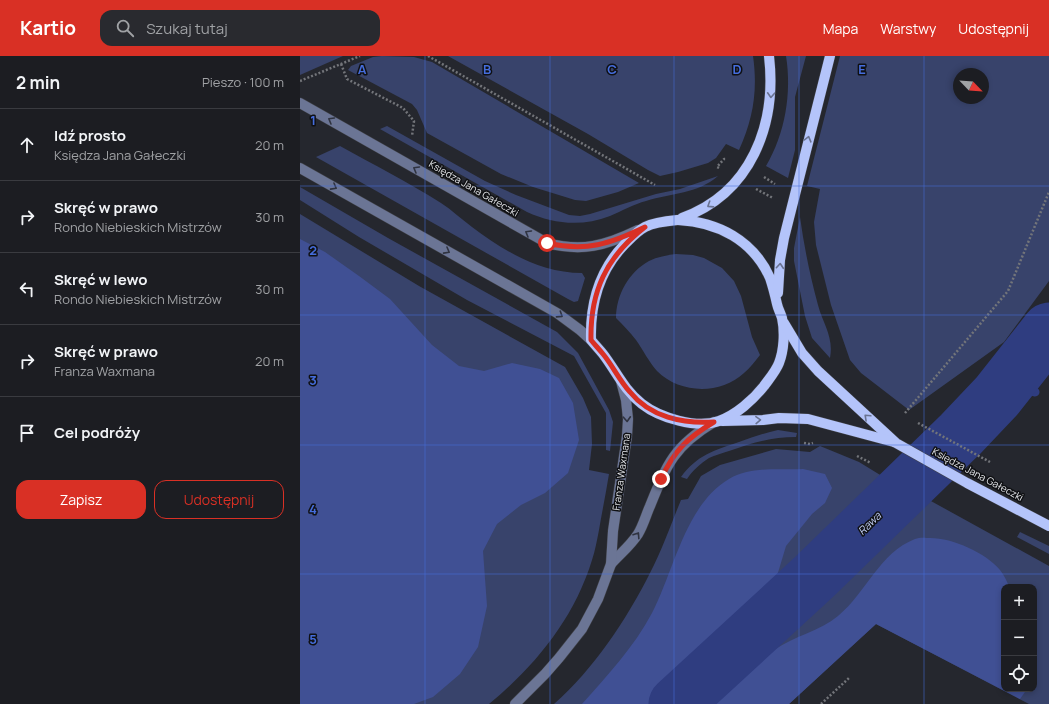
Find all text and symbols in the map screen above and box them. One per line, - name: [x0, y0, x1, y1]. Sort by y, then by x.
- search box: [100, 10, 380, 46]
- text: Kartio: [20, 15, 76, 41]
- icon: search: [114, 17, 136, 39]
- text: Szukaj tutaj: [146, 18, 228, 39]
- text: Mapa: [823, 19, 858, 38]
- text: Warstwy: [880, 19, 936, 38]
- text: Udostępnij: [958, 19, 1029, 38]
- text: A: [358, 60, 367, 78]
- text: B: [483, 60, 491, 78]
- text: C: [607, 60, 617, 78]
- text: D: [732, 60, 742, 78]
- text: E: [858, 60, 866, 78]
- north arrow: [953, 68, 989, 104]
- text: 2 min: [16, 71, 60, 94]
- text: Pieszo · 100 m: [202, 73, 284, 91]
- one-way arrow: [766, 92, 775, 98]
- text: 1: [310, 111, 316, 129]
- one-way arrow: [327, 118, 335, 125]
- text: Idź prosto: [54, 125, 126, 146]
- icon: ahead: [16, 134, 38, 156]
- text: 20 m: [255, 136, 284, 154]
- one-way arrow: [803, 136, 812, 143]
- text: Księdza Jana Gałeczki: [54, 146, 186, 164]
- street label: Księdza Jana Gałeczki: [427, 157, 521, 219]
- one-way arrow: [412, 166, 420, 173]
- one-way arrow: [330, 182, 337, 189]
- text: Skręć w prawo: [54, 197, 158, 218]
- one-way arrow: [707, 200, 714, 207]
- icon: right: [16, 206, 38, 228]
- text: 30 m: [255, 208, 284, 226]
- text: Rondo Niebieskich Mistrzów: [54, 218, 222, 236]
- one-way arrow: [525, 231, 532, 238]
- route start: [538, 234, 556, 252]
- text: 2: [309, 241, 317, 259]
- one-way arrow: [443, 246, 450, 253]
- one-way arrow: [775, 263, 784, 269]
- text: Skręć w lewo: [54, 269, 148, 290]
- icon: left: [16, 278, 38, 300]
- text: 30 m: [255, 280, 284, 298]
- text: Rondo Niebieskich Mistrzów: [54, 290, 222, 308]
- one-way arrow: [556, 310, 563, 318]
- text: Skręć w prawo: [54, 341, 158, 362]
- icon: right: [16, 350, 38, 372]
- text: 20 m: [255, 352, 284, 370]
- text: Franza Waxmana: [54, 362, 155, 380]
- text: 3: [309, 371, 317, 389]
- one-way arrow: [865, 414, 872, 421]
- one-way arrow: [623, 416, 632, 422]
- one-way arrow: [755, 416, 761, 424]
- icon: arrive: [16, 422, 38, 444]
- text: Cel podróży: [54, 422, 140, 443]
- street label: Franza Waxmana: [609, 433, 633, 511]
- street label: Księdza Jana Gałeczki: [930, 444, 1026, 504]
- route end: [652, 470, 670, 488]
- button: Zapisz: [16, 480, 146, 519]
- button: Udostępnij: [154, 480, 284, 519]
- text: 4: [309, 500, 317, 518]
- water label: Rawa: [854, 508, 885, 538]
- one-way arrow: [632, 532, 639, 539]
- map controls: [1001, 584, 1037, 692]
- button: +: [1001, 584, 1037, 620]
- button: −: [1001, 620, 1037, 656]
- text: 5: [309, 630, 317, 648]
- button: locate: [1001, 656, 1037, 692]

